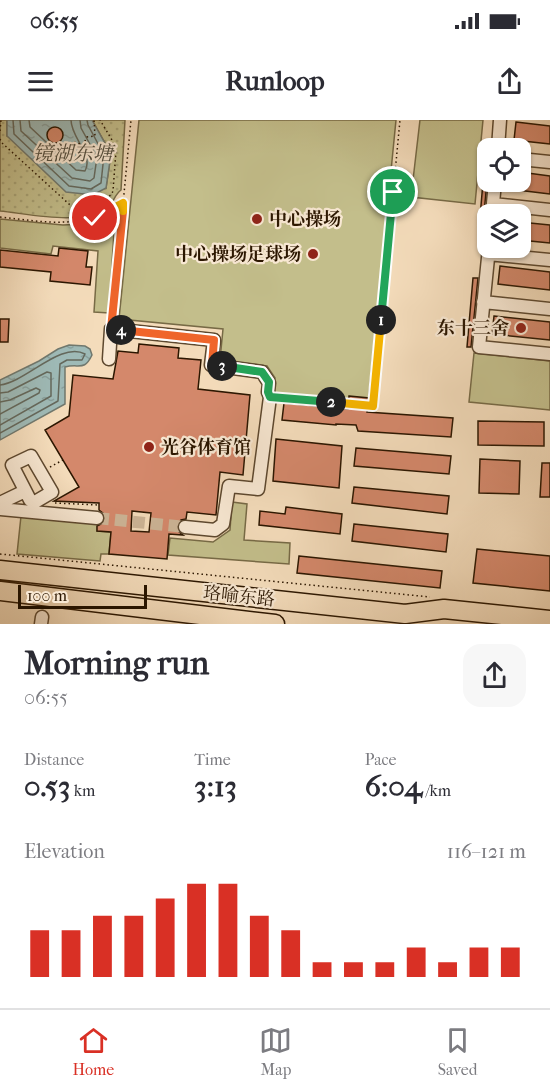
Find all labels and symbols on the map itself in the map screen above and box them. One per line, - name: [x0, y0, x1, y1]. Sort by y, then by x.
- water label: 镜湖东塘: [33, 142, 116, 165]
- pin: [367, 166, 418, 217]
- pin: [69, 192, 120, 243]
- place label: 中心操场: [269, 209, 341, 230]
- marker: 中心操场: [250, 212, 264, 226]
- place label: 中心操场足球场: [175, 244, 301, 265]
- marker: 中心操场足球场: [306, 247, 320, 261]
- pin: 1: [366, 305, 396, 335]
- pin: 4: [106, 315, 136, 345]
- place label: 东十三舍: [437, 318, 509, 339]
- marker: 东十三舍: [514, 321, 528, 335]
- pin: 3: [207, 351, 237, 381]
- pin: 2: [316, 387, 346, 417]
- place label: 光谷体育馆: [161, 437, 251, 458]
- marker: 光谷体育馆: [142, 440, 156, 454]
- scale bar: [18, 582, 147, 610]
- street label: 珞喻东路: [202, 582, 276, 611]

